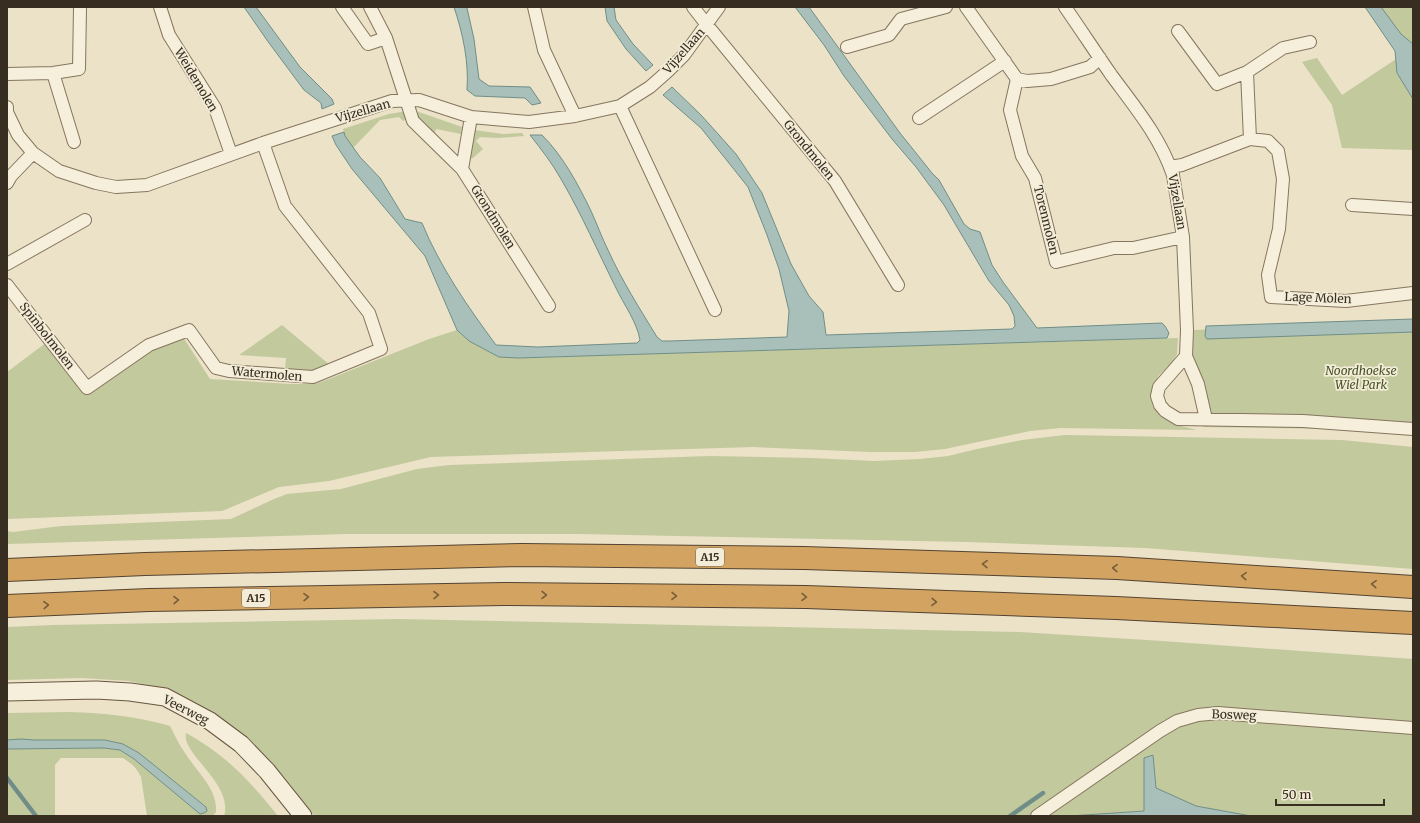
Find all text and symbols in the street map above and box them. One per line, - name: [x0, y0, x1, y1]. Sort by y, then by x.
- street label: Vijzellaan: [659, 25, 708, 78]
- street label: Weidemolen: [171, 44, 221, 114]
- street label: Vijzellaan: [333, 96, 392, 126]
- street label: Grondmolen: [781, 117, 838, 183]
- street label: Vijzellaan: [1165, 172, 1190, 231]
- street label: Grondmolen: [468, 182, 519, 251]
- street label: Torenmolen: [1031, 184, 1062, 256]
- street label: Lage Molen: [1284, 289, 1352, 306]
- street label: Spinbolmolen: [17, 299, 78, 372]
- street label: Watermolen: [230, 363, 303, 384]
- park label: Noordhoekse Wiel Park: [1325, 363, 1397, 392]
- road number: A15: [696, 548, 724, 566]
- one-way arrow: [982, 559, 988, 568]
- one-way arrow: [1112, 563, 1118, 572]
- one-way arrow: [1241, 571, 1247, 580]
- one-way arrow: [1371, 580, 1377, 589]
- road number: A15: [242, 589, 270, 607]
- one-way arrow: [433, 591, 439, 599]
- one-way arrow: [541, 591, 547, 599]
- one-way arrow: [671, 592, 677, 600]
- one-way arrow: [303, 593, 309, 602]
- one-way arrow: [801, 593, 807, 601]
- one-way arrow: [173, 595, 179, 604]
- one-way arrow: [931, 597, 937, 606]
- one-way arrow: [43, 600, 49, 609]
- street label: Veerweg: [160, 691, 212, 728]
- street label: Bosweg: [1211, 706, 1257, 723]
- scale bar: [1276, 781, 1384, 807]
- text: 50 m: [1282, 787, 1311, 802]

